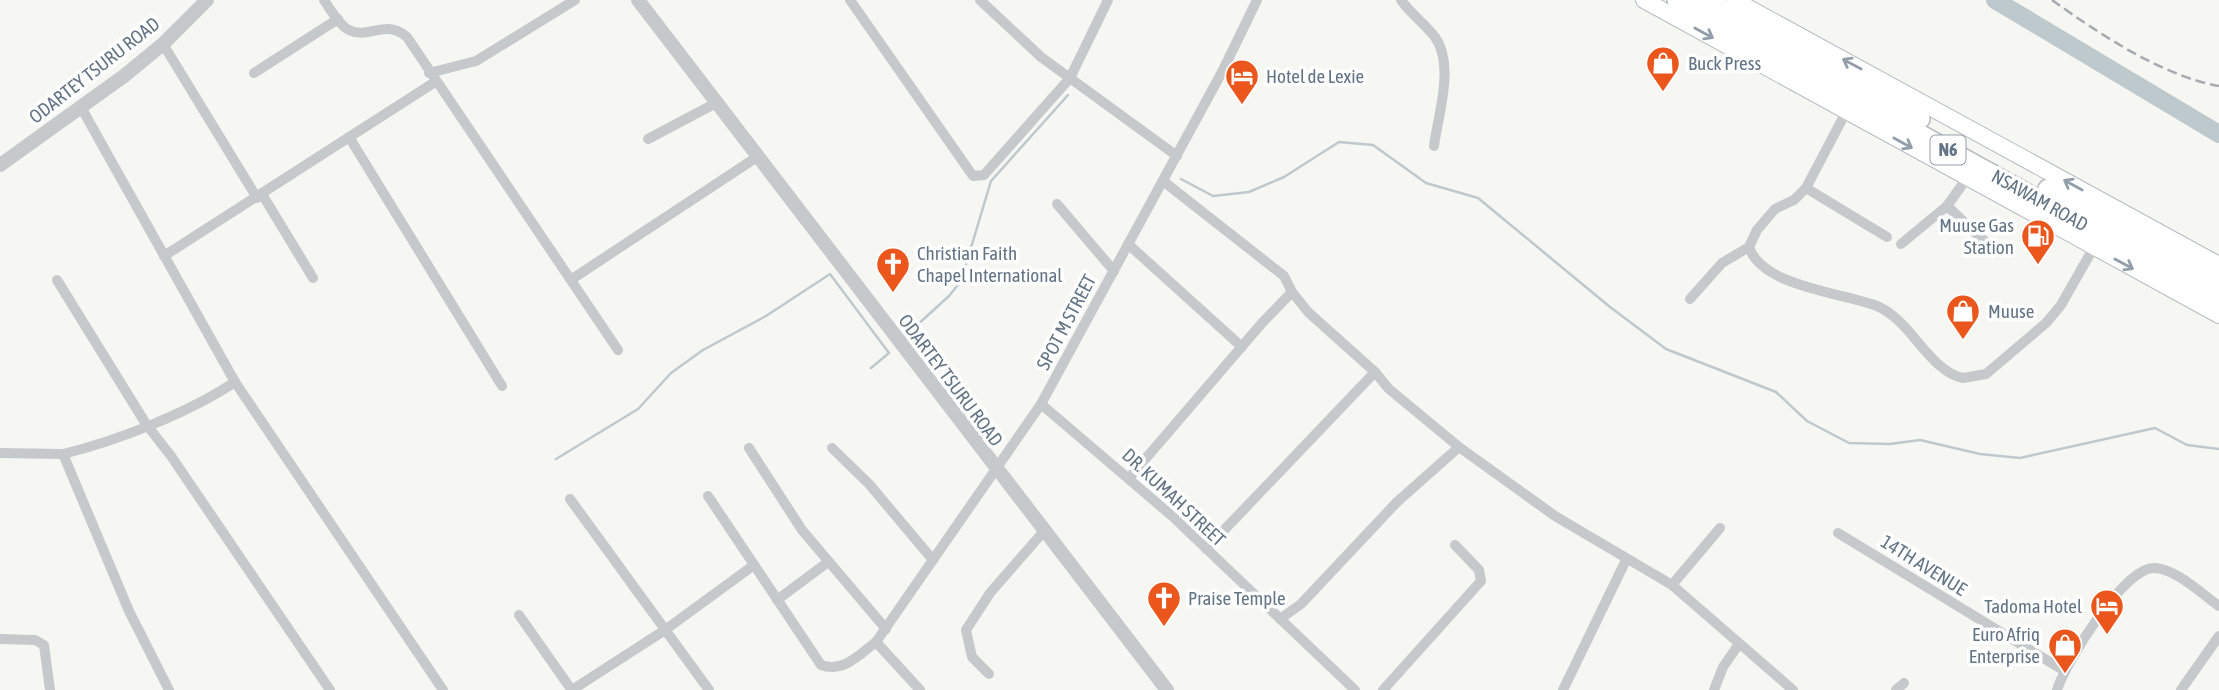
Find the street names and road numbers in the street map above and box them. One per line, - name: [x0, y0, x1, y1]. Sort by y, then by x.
- street label: ODARTEY TSURU ROAD: [24, 12, 164, 128]
- road number: N6: [1930, 135, 1966, 164]
- street label: NSAWAM ROAD: [1988, 165, 2092, 235]
- street label: SPOT M STREET: [1032, 270, 1101, 373]
- street label: ODARTEY TSURU ROAD: [894, 310, 1008, 450]
- street label: DR. KUMAH STREET: [1118, 444, 1230, 551]
- street label: 14TH AVENUE: [1877, 530, 1971, 600]

